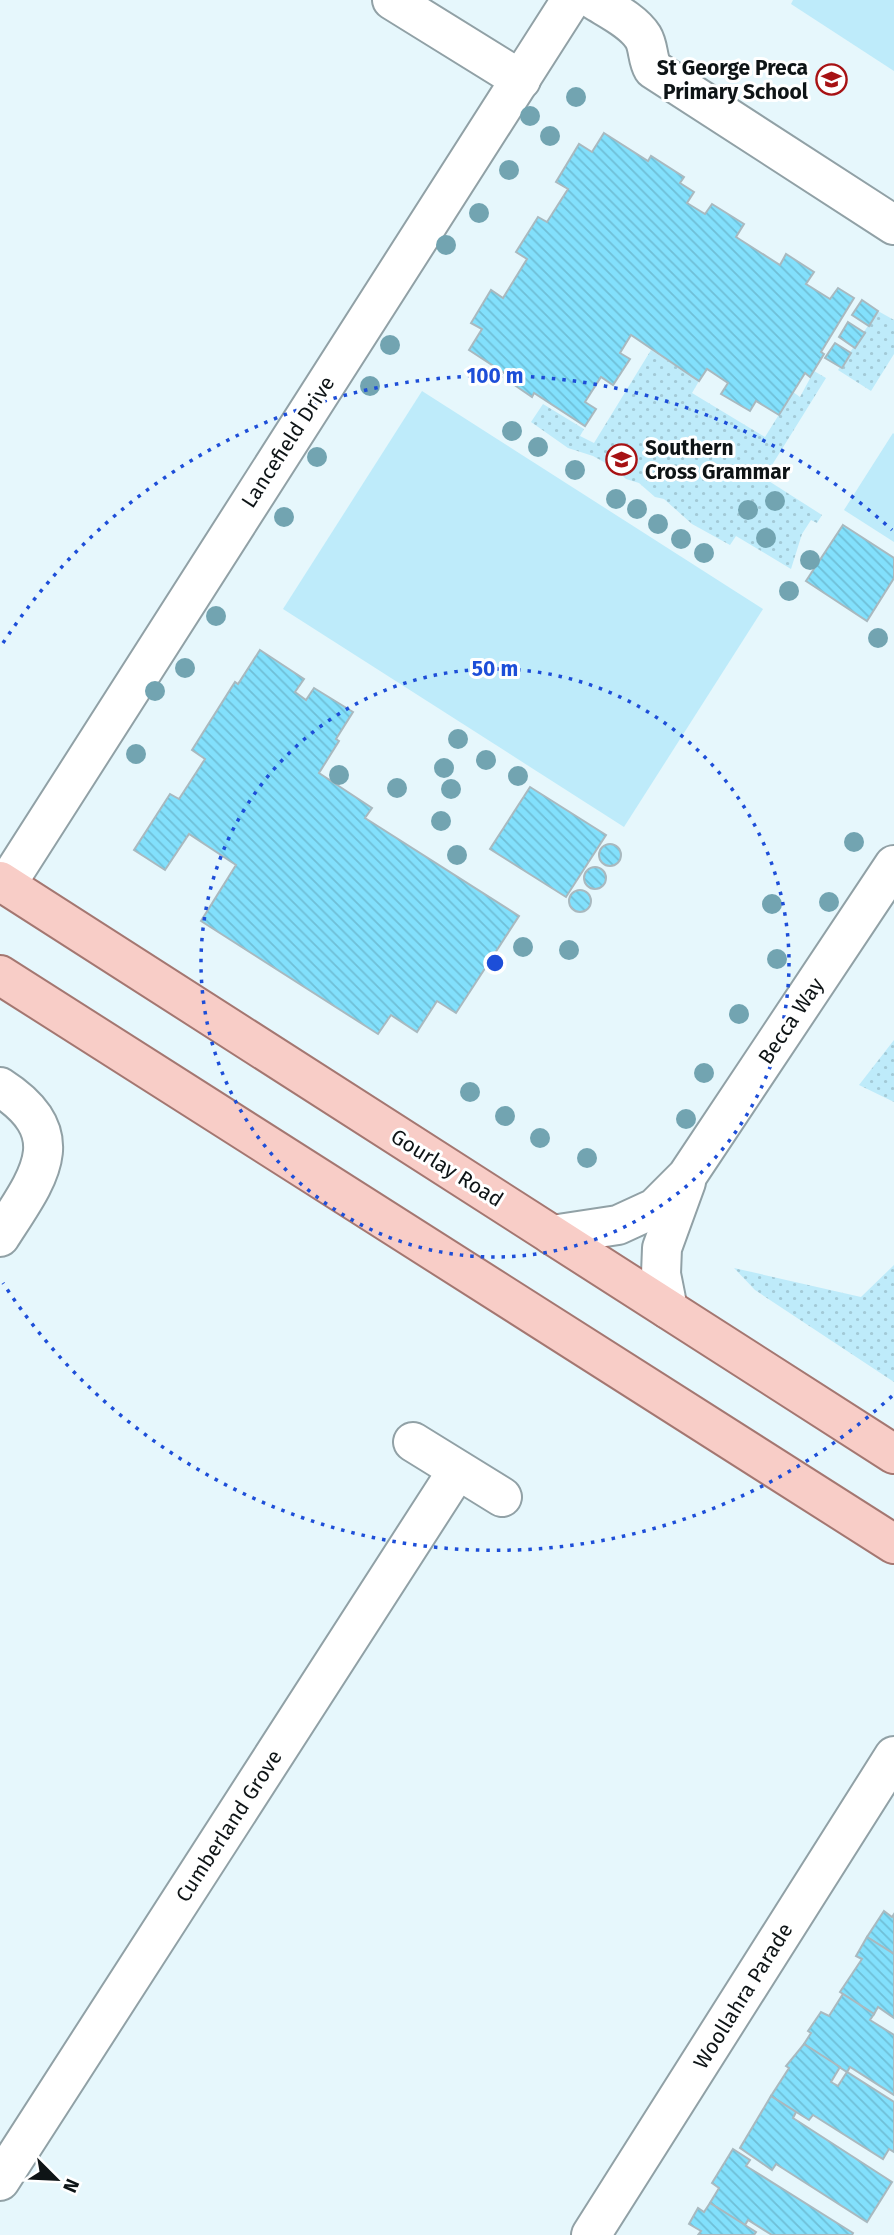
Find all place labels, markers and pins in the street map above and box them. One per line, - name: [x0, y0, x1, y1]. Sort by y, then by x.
- place label: St George Preca Primary School: [657, 55, 809, 105]
- school or university icon: St George Preca Primary School: [814, 63, 848, 97]
- place label: Southern Cross Grammar: [645, 435, 791, 485]
- school or university icon: Southern Cross Grammar: [605, 443, 639, 477]
- centre of rings: [483, 951, 507, 975]

